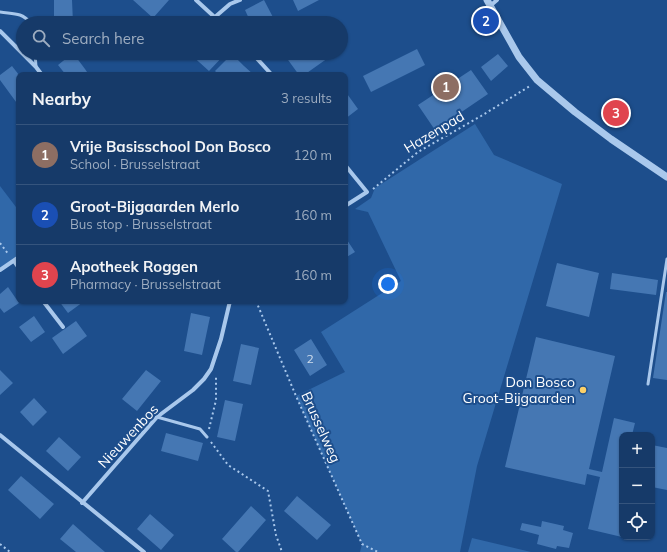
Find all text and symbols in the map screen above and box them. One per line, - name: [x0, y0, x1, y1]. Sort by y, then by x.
- pin: 2: [473, 6, 499, 36]
- search box: [16, 16, 348, 60]
- icon: search: [30, 27, 52, 49]
- text: Search here: [62, 29, 144, 48]
- pin: 1: [433, 72, 459, 102]
- text: Nearby: [32, 88, 91, 109]
- text: 3 results: [281, 90, 332, 106]
- pin: 3: [603, 98, 629, 128]
- street label: Hazenpad: [401, 107, 467, 157]
- text: Vrije Basisschool Don Bosco: [70, 137, 271, 156]
- text: 1: [41, 147, 49, 163]
- text: 120 m: [294, 147, 332, 163]
- text: School · Brusselstraat: [70, 156, 200, 172]
- text: Groot-Bijgaarden Merlo: [70, 197, 239, 216]
- text: 2: [41, 207, 49, 223]
- text: 160 m: [294, 207, 332, 223]
- text: Bus stop · Brusselstraat: [70, 216, 212, 232]
- text: Apotheek Roggen: [70, 257, 198, 276]
- text: 3: [41, 267, 49, 283]
- text: 160 m: [294, 267, 332, 283]
- your location: [378, 274, 398, 294]
- text: Pharmacy · Brusselstraat: [70, 276, 221, 292]
- house number: 2: [306, 351, 314, 366]
- place label: Don Bosco Groot-Bijgaarden: [462, 373, 575, 407]
- marker: Don Bosco Groot-Bijgaarden: [578, 385, 588, 395]
- street label: Brusselweg: [297, 389, 345, 465]
- street label: Nieuwenbos: [94, 400, 162, 472]
- map controls: [619, 432, 655, 540]
- button: +: [619, 432, 655, 468]
- button: −: [619, 468, 655, 504]
- button: locate: [619, 504, 655, 540]

